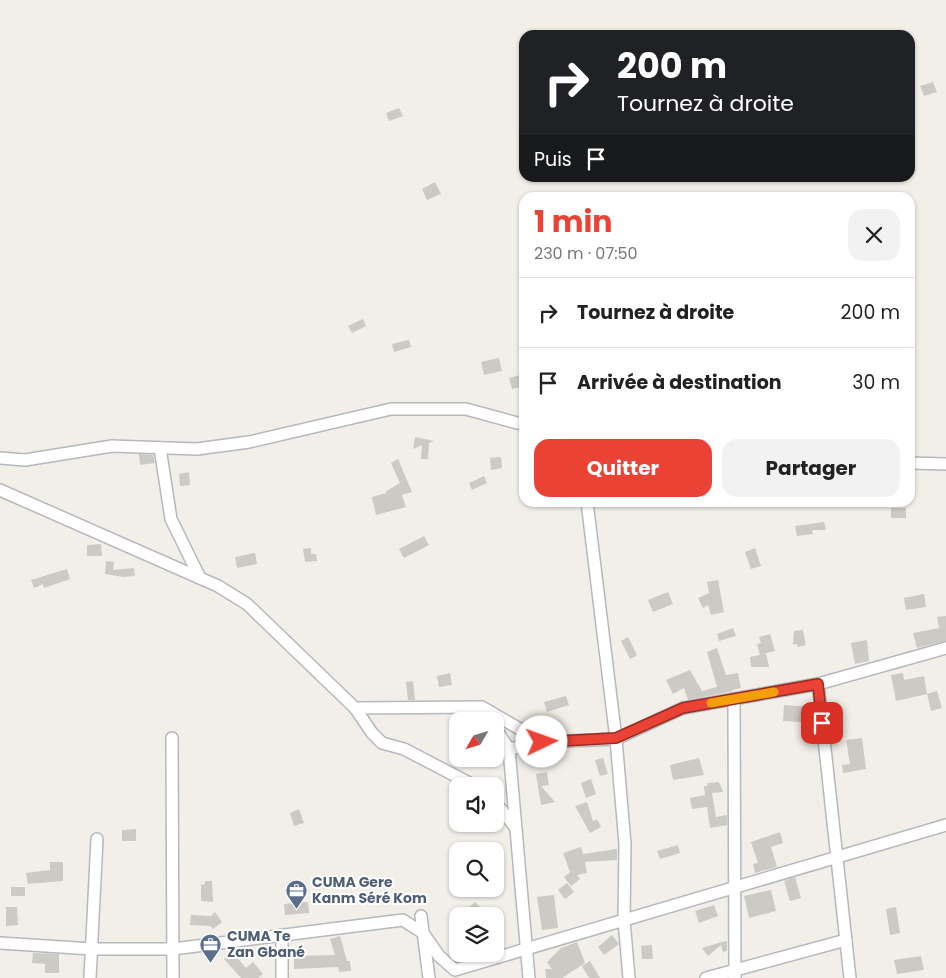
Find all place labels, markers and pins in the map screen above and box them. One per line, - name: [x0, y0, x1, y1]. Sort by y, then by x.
- pin: [801, 702, 843, 744]
- place label: CUMA Gere Kanm Séré Kom: [312, 872, 427, 908]
- office icon: CUMA Gere Kanm Séré Kom: [284, 878, 308, 909]
- place label: CUMA Te Zan Gbané: [227, 926, 305, 962]
- office icon: CUMA Te Zan Gbané: [199, 932, 223, 963]

